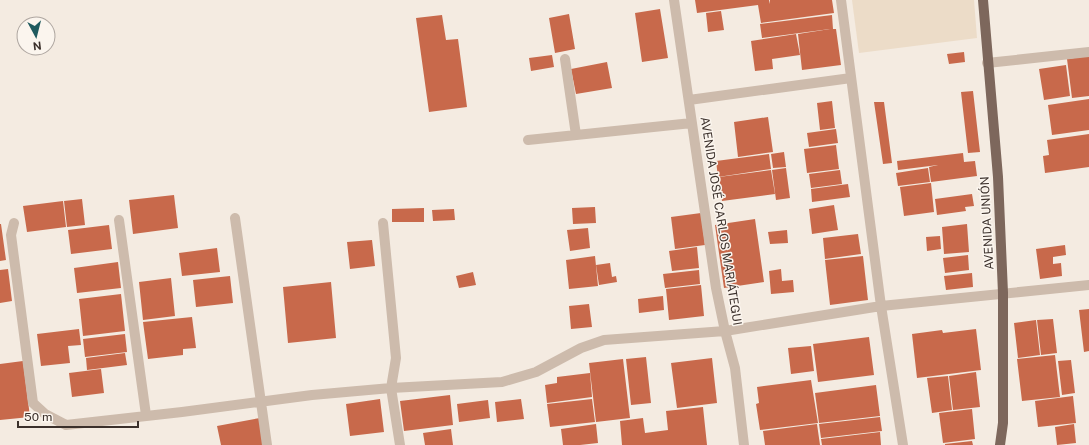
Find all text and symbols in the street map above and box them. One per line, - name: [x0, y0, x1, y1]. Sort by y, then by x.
- north arrow: [16, 16, 56, 56]
- text: N: [32, 39, 42, 52]
- street label: AVENIDA JOSÉ CARLOS MARIÁTEGUI: [698, 116, 744, 326]
- street label: AVENIDA UNIÓN: [978, 176, 996, 270]
- scale bar: [18, 403, 138, 429]
- text: 50 m: [24, 410, 52, 424]

